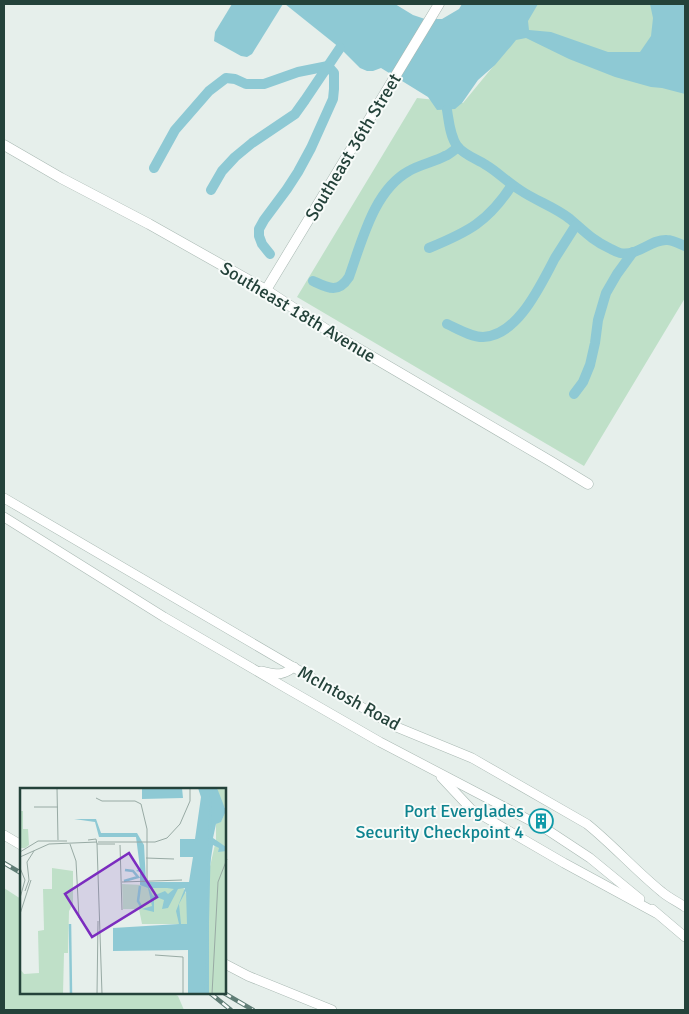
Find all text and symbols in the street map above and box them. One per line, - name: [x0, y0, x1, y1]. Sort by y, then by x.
- street label: Southeast 36th Street: [300, 69, 406, 225]
- street label: Southeast 18th Avenue: [216, 257, 380, 367]
- street label: McIntosh Road: [294, 661, 404, 735]
- inset map: [20, 788, 226, 994]
- place label: Port Everglades Security Checkpoint 4: [355, 800, 524, 843]
- building icon: Port Everglades Security Checkpoint 4: [528, 808, 554, 834]

